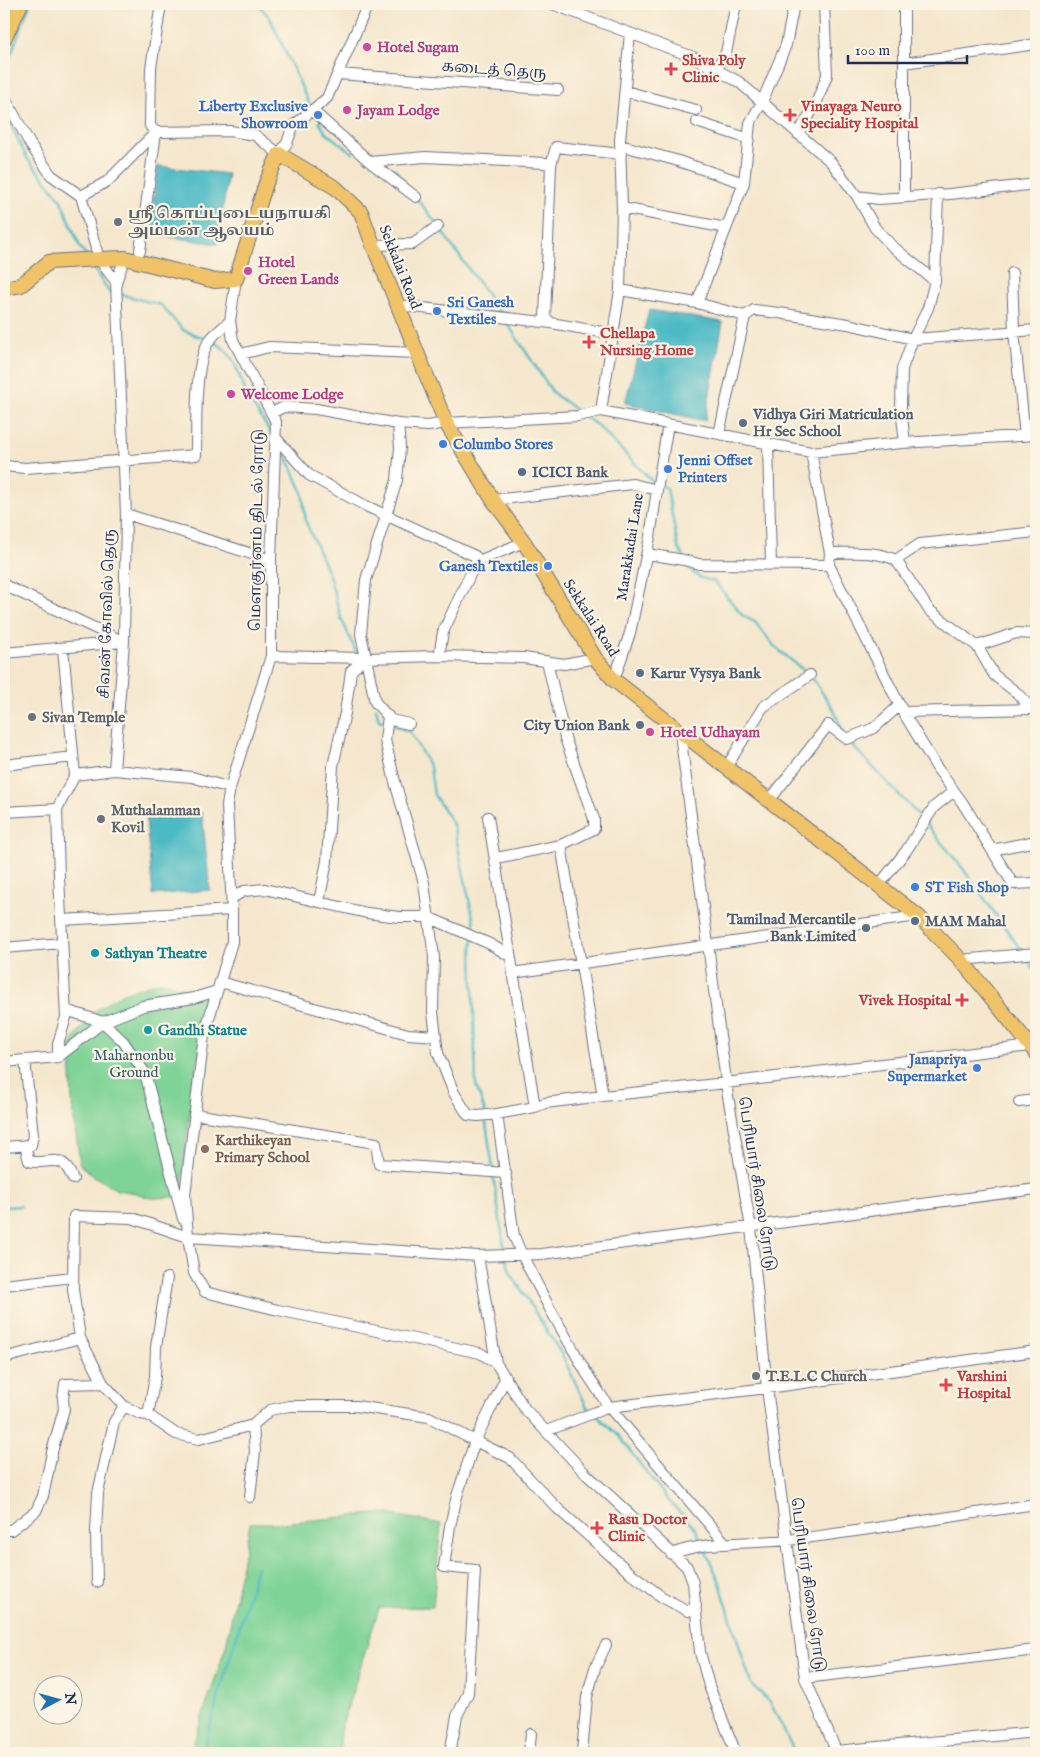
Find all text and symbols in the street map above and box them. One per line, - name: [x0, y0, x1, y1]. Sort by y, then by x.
- scale bar: [848, 32, 966, 64]
- place label: Hotel Sugam: [377, 38, 459, 57]
- marker: Hotel Sugam: [361, 41, 373, 53]
- text: 100 m: [855, 41, 891, 60]
- place label: Shiva Poly Clinic: [682, 51, 746, 87]
- street label: கடைத் தெரு: [441, 57, 547, 83]
- marker: Shiva Poly Clinic: [664, 62, 678, 76]
- place label: Liberty Exclusive Showroom: [199, 97, 308, 133]
- place label: Vinayaga Neuro Speciality Hospital: [800, 97, 919, 133]
- place label: Jayam Lodge: [355, 101, 440, 120]
- marker: Jayam Lodge: [341, 104, 353, 116]
- marker: Vinayaga Neuro Speciality Hospital: [783, 108, 797, 122]
- marker: Liberty Exclusive Showroom: [312, 109, 324, 121]
- place label: ஸ்ரீ கொப்புடையநாயகி அம்மன் ஆலயம்: [128, 204, 331, 242]
- marker: ஸ்ரீ கொப்புடையநாயகி அம்மன் ஆலயம்: [112, 216, 124, 228]
- street label: Sekkalai Road: [375, 222, 426, 313]
- place label: Hotel Green Lands: [258, 253, 340, 289]
- marker: Hotel Green Lands: [242, 265, 254, 277]
- place label: Sri Ganesh Textiles: [446, 293, 515, 329]
- marker: Sri Ganesh Textiles: [431, 305, 443, 317]
- place label: Chellapa Nursing Home: [599, 324, 694, 360]
- marker: Chellapa Nursing Home: [582, 335, 596, 349]
- place label: Welcome Lodge: [240, 385, 344, 404]
- marker: Welcome Lodge: [225, 388, 237, 400]
- place label: Vidhya Giri Matriculation Hr Sec School: [752, 405, 913, 441]
- marker: Vidhya Giri Matriculation Hr Sec School: [737, 417, 749, 429]
- street label: மௌகுர்னம் திடல் ரோடு: [246, 429, 268, 631]
- place label: Columbo Stores: [453, 435, 554, 454]
- marker: Columbo Stores: [437, 438, 449, 450]
- place label: Jenni Offset Printers: [676, 451, 753, 487]
- place label: ICICI Bank: [532, 463, 609, 482]
- marker: Jenni Offset Printers: [662, 463, 674, 475]
- marker: ICICI Bank: [516, 466, 528, 478]
- street label: Marakkadai Lane: [612, 492, 648, 602]
- street label: சிவன் கோவில் தெரு: [95, 528, 119, 700]
- place label: Ganesh Textiles: [439, 557, 539, 576]
- marker: Ganesh Textiles: [542, 560, 554, 572]
- street label: Sekkalai Road: [559, 576, 624, 661]
- place label: Karur Vysya Bank: [650, 664, 762, 683]
- marker: Karur Vysya Bank: [634, 667, 646, 679]
- place label: Sivan Temple: [42, 708, 125, 727]
- marker: Sivan Temple: [26, 711, 38, 723]
- place label: City Union Bank: [524, 716, 631, 735]
- marker: City Union Bank: [634, 719, 646, 731]
- place label: Hotel Udhayam: [660, 723, 761, 742]
- marker: Hotel Udhayam: [644, 726, 656, 738]
- place label: Muthalamman Kovil: [111, 801, 201, 837]
- marker: Muthalamman Kovil: [95, 813, 107, 825]
- place label: ST Fish Shop: [925, 878, 1009, 897]
- marker: ST Fish Shop: [909, 881, 921, 893]
- place label: Tamilnad Mercantile Bank Limited: [726, 910, 857, 946]
- place label: MAM Mahal: [925, 912, 1007, 931]
- marker: MAM Mahal: [909, 915, 921, 927]
- marker: Tamilnad Mercantile Bank Limited: [860, 922, 872, 934]
- place label: Sathyan Theatre: [105, 944, 207, 963]
- marker: Sathyan Theatre: [89, 947, 101, 959]
- place label: Vivek Hospital: [858, 991, 952, 1010]
- marker: Vivek Hospital: [955, 993, 969, 1007]
- place label: Gandhi Statue: [158, 1021, 247, 1040]
- marker: Gandhi Statue: [142, 1024, 154, 1036]
- park label: Maharnonbu Ground: [94, 1046, 174, 1082]
- place label: Janapriya Supermarket: [888, 1050, 968, 1086]
- marker: Janapriya Supermarket: [971, 1062, 983, 1074]
- street label: பெரியார் சிலை ரோடு: [734, 1095, 780, 1273]
- place label: Karthikeyan Primary School: [215, 1131, 311, 1167]
- marker: Karthikeyan Primary School: [199, 1143, 211, 1155]
- place label: T.E.L.C Church: [765, 1367, 868, 1386]
- place label: Varshini Hospital: [956, 1367, 1012, 1403]
- marker: T.E.L.C Church: [750, 1370, 762, 1382]
- marker: Varshini Hospital: [939, 1378, 953, 1392]
- street label: பெரியார் சிலை ரோடு: [786, 1496, 830, 1674]
- place label: Rasu Doctor Clinic: [608, 1510, 688, 1546]
- marker: Rasu Doctor Clinic: [590, 1521, 604, 1535]
- north arrow: [32, 1674, 82, 1724]
- text: N: [60, 1691, 80, 1706]

